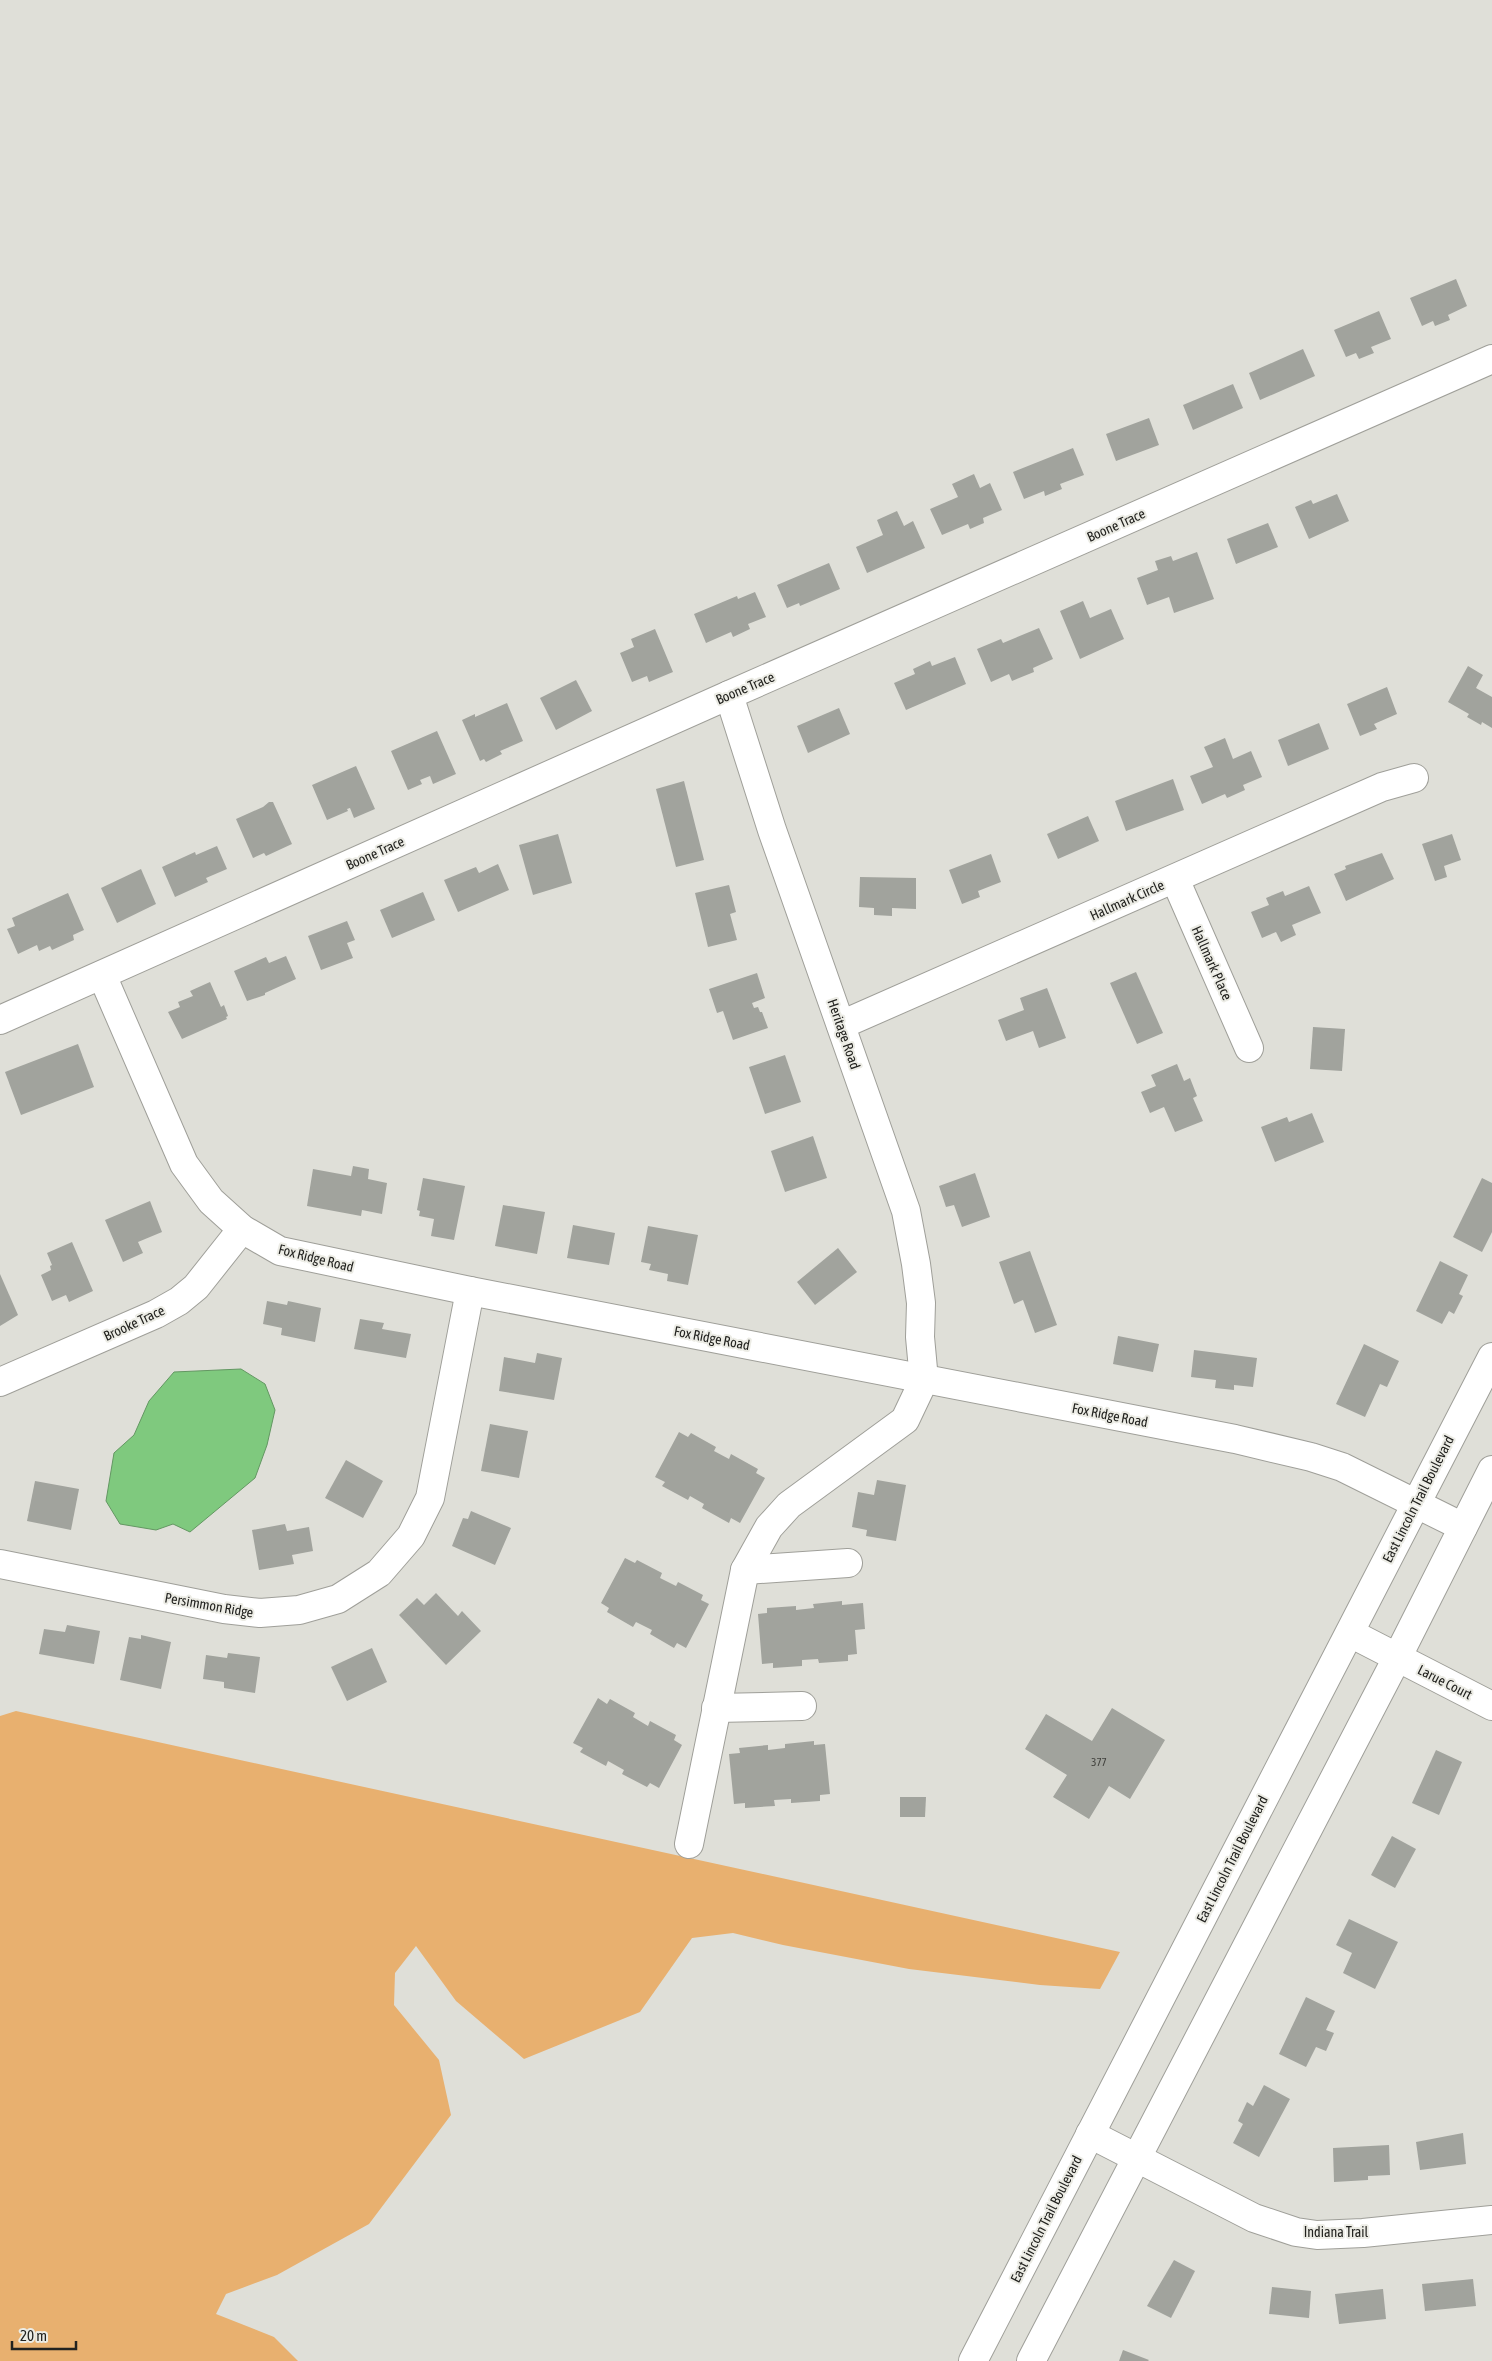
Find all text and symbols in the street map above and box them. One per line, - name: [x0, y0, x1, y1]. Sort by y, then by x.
- street label: Boone Trace: [1084, 505, 1148, 545]
- street label: Boone Trace: [713, 669, 777, 707]
- street label: Boone Trace: [343, 833, 407, 873]
- street label: Hallmark Circle: [1087, 876, 1167, 924]
- street label: Hallmark Place: [1189, 923, 1235, 1003]
- street label: Heritage Road: [825, 997, 863, 1071]
- street label: Fox Ridge Road: [277, 1241, 355, 1275]
- street label: Brooke Trace: [101, 1302, 167, 1344]
- street label: Fox Ridge Road: [673, 1323, 751, 1353]
- street label: Fox Ridge Road: [1071, 1400, 1149, 1430]
- street label: East Lincoln Trail Boulevard: [1379, 1433, 1457, 1565]
- street label: Persimmon Ridge: [163, 1589, 255, 1621]
- street label: Larue Court: [1415, 1662, 1475, 1702]
- house number: 377: [1091, 1756, 1107, 1768]
- street label: East Lincoln Trail Boulevard: [1193, 1793, 1271, 1925]
- street label: East Lincoln Trail Boulevard: [1007, 2153, 1085, 2285]
- street label: Indiana Trail: [1304, 2224, 1369, 2240]
- scale bar: [12, 2318, 76, 2350]
- text: 20 m: [20, 2327, 47, 2344]

